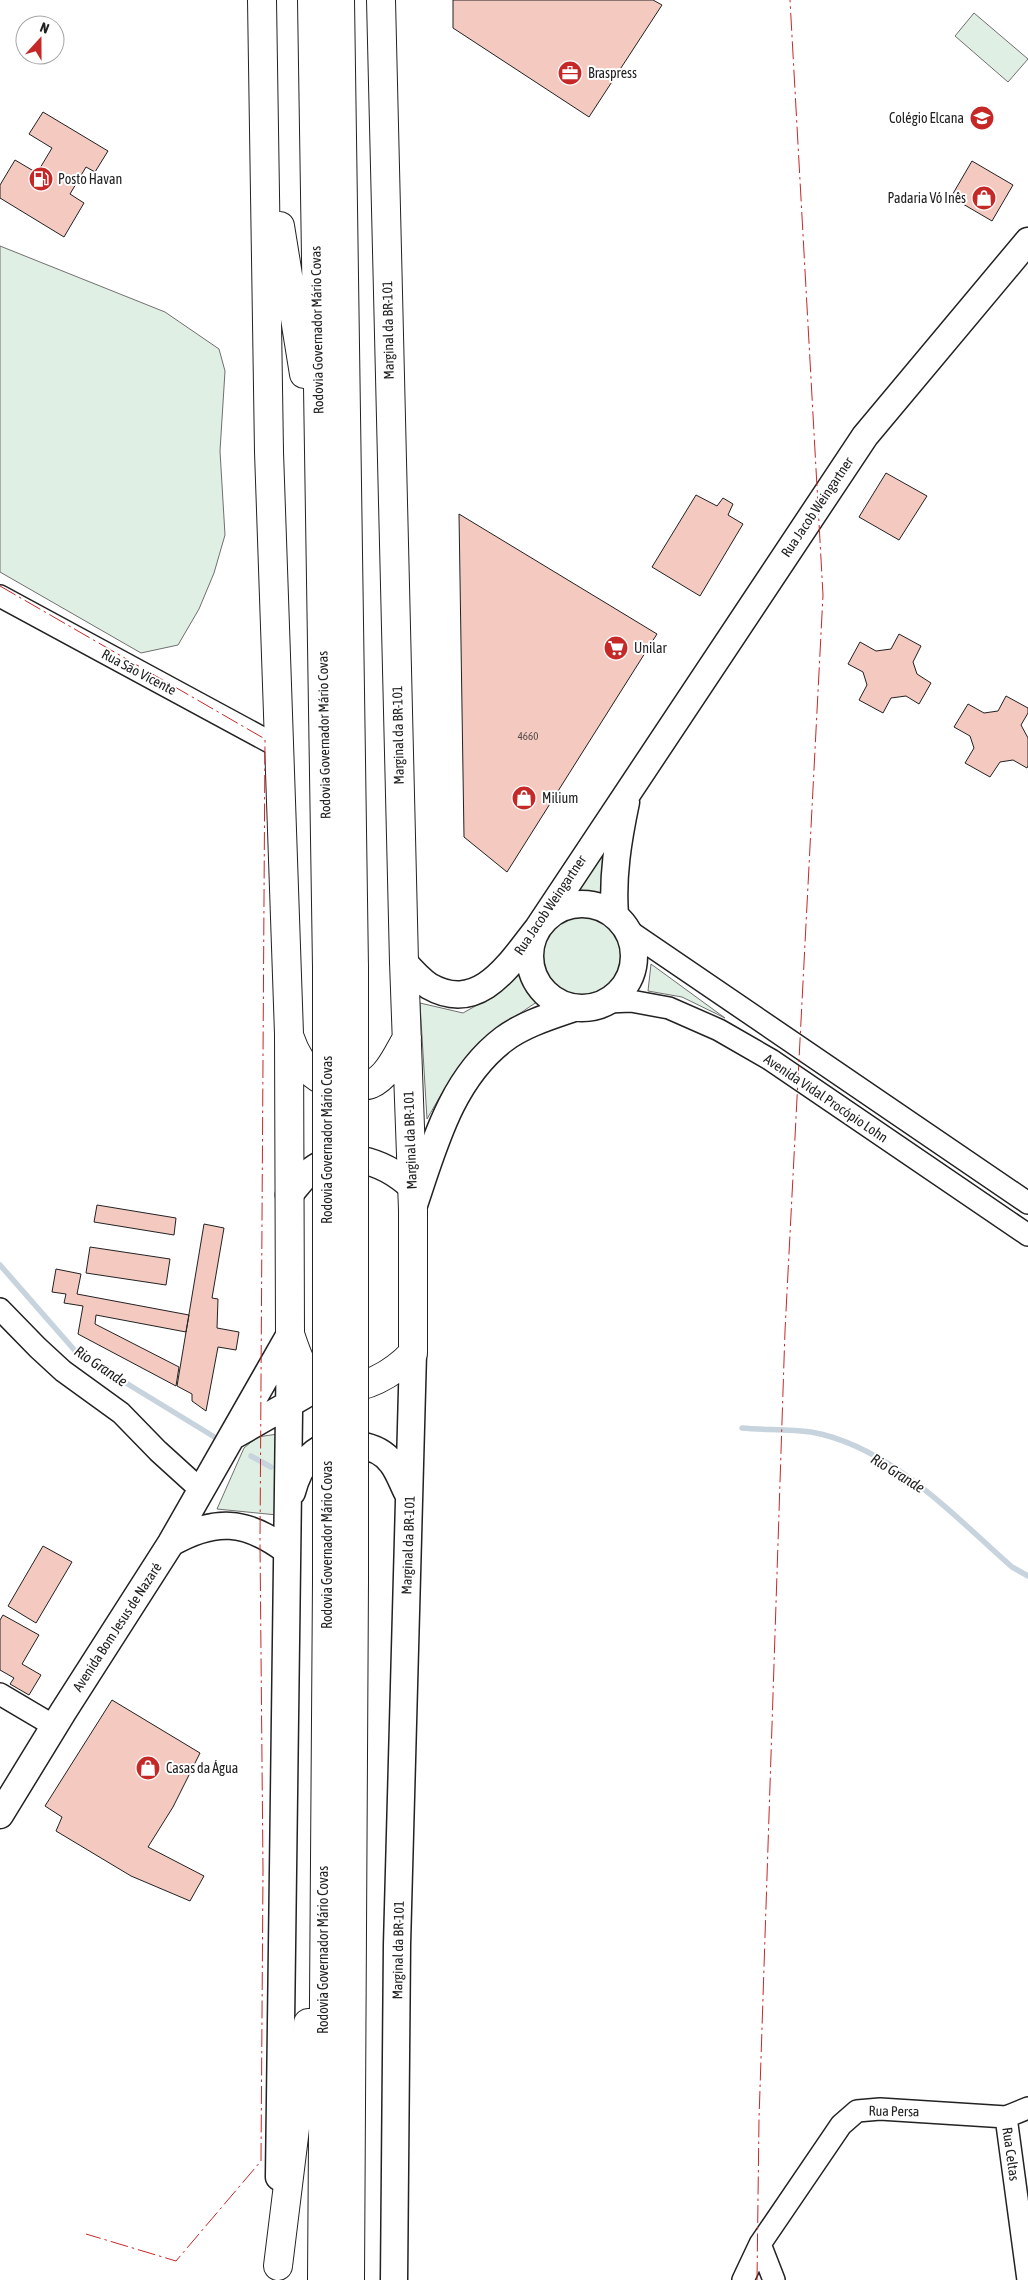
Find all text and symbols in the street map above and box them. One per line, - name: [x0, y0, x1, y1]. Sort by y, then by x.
- north arrow: [15, 15, 65, 65]
- text: N: [38, 19, 51, 37]
- office icon: Braspress: [557, 60, 583, 86]
- place label: Braspress: [588, 65, 637, 81]
- school or university icon: Colégio Elcana: [969, 105, 995, 131]
- place label: Colégio Elcana: [889, 110, 964, 126]
- fuel station icon: Posto Havan: [28, 166, 54, 192]
- place label: Posto Havan: [58, 171, 122, 187]
- shop icon: Padaria Vó Inês: [971, 185, 997, 211]
- place label: Padaria Vó Inês: [887, 190, 966, 206]
- street label: Rodovia Governador Mário Covas: [308, 246, 326, 414]
- street label: Marginal da BR-101: [379, 280, 397, 380]
- street label: Rua Jacob Weingartner: [778, 453, 857, 560]
- supermarket icon: Unilar: [603, 635, 629, 661]
- place label: Unilar: [634, 640, 667, 656]
- street label: Rua São Vicente: [99, 646, 179, 698]
- street label: Rodovia Governador Mário Covas: [315, 651, 333, 819]
- street label: Marginal da BR-101: [389, 685, 407, 785]
- house number: 4660: [518, 730, 538, 742]
- shop icon: Milium: [511, 785, 537, 811]
- place label: Milium: [542, 790, 578, 806]
- street label: Rua Jacob Weingartner: [511, 851, 590, 958]
- street label: Avenida Vidal Procópio Lohn: [761, 1051, 891, 1145]
- street label: Rodovia Governador Mário Covas: [319, 1056, 335, 1224]
- street label: Marginal da BR-101: [400, 1090, 420, 1190]
- water label: Rio Grande: [71, 1342, 131, 1390]
- water label: Rio Grande: [868, 1450, 928, 1496]
- street label: Rodovia Governador Mário Covas: [319, 1461, 335, 1629]
- street label: Marginal da BR-101: [398, 1495, 418, 1595]
- street label: Avenida Bom Jesus de Nazaré: [69, 1560, 165, 1694]
- shop icon: Casas da Água: [135, 1755, 161, 1781]
- place label: Casas da Água: [166, 1760, 238, 1776]
- street label: Rodovia Governador Mário Covas: [315, 1866, 331, 2034]
- street label: Marginal da BR-101: [389, 1900, 407, 2000]
- street label: Rua Persa: [868, 2103, 920, 2119]
- street label: Rua Celtas: [999, 2126, 1023, 2182]

